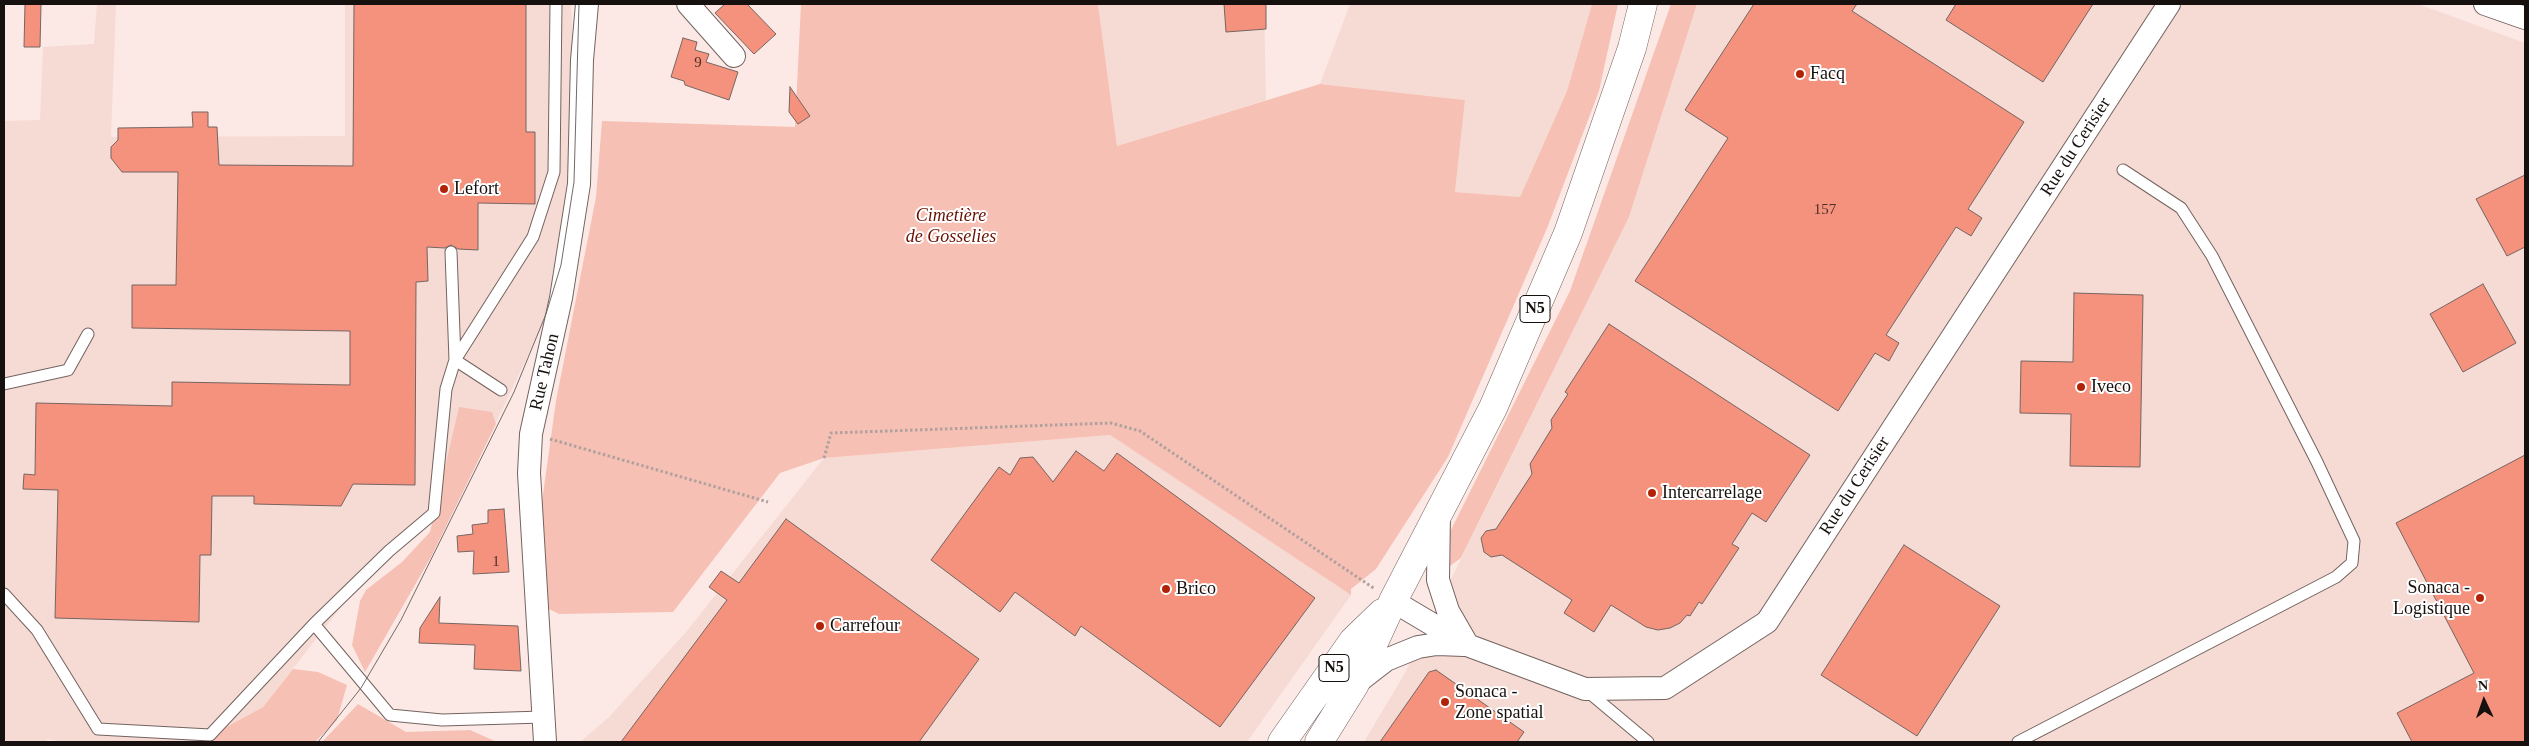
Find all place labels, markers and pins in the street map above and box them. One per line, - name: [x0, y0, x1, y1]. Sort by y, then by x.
- place label: Facq: [1810, 63, 1845, 85]
- marker: Facq: [1794, 68, 1806, 80]
- place label: Lefort: [454, 178, 499, 200]
- marker: Lefort: [438, 183, 450, 195]
- place label: Iveco: [2091, 376, 2131, 398]
- marker: Iveco: [2075, 381, 2087, 393]
- place label: Intercarrelage: [1662, 482, 1762, 504]
- marker: Intercarrelage: [1646, 487, 1658, 499]
- place label: Sonaca - Logistique: [2393, 577, 2470, 620]
- place label: Brico: [1176, 578, 1216, 600]
- marker: Brico: [1160, 583, 1172, 595]
- marker: Sonaca - Logistique: [2474, 592, 2486, 604]
- place label: Carrefour: [830, 615, 900, 637]
- marker: Carrefour: [814, 620, 826, 632]
- place label: Sonaca - Zone spatial: [1455, 681, 1543, 724]
- marker: Sonaca - Zone spatial: [1439, 696, 1451, 708]

